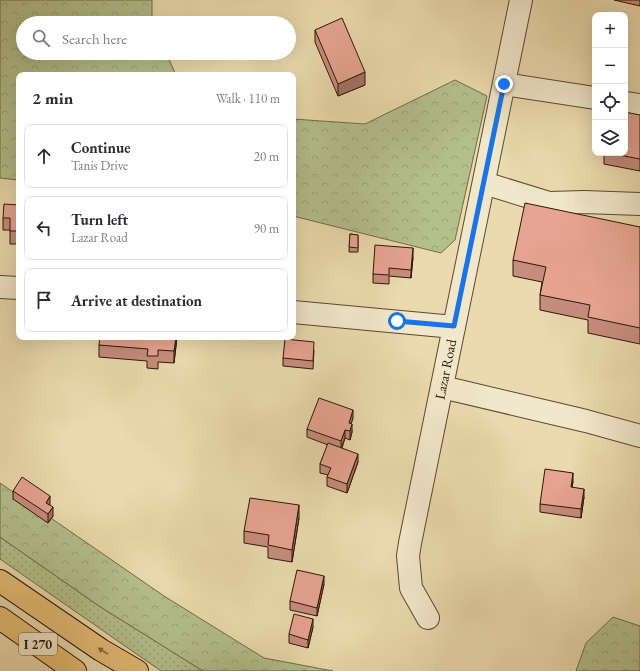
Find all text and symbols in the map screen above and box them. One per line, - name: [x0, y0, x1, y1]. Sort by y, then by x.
- map controls: [592, 12, 628, 156]
- button: +: [592, 12, 628, 48]
- search box: [16, 16, 296, 60]
- icon: search: [30, 27, 52, 49]
- text: Search here: [62, 29, 127, 48]
- button: −: [592, 48, 628, 84]
- route end: [495, 75, 513, 93]
- button: locate: [592, 84, 628, 120]
- text: 2 min: [32, 87, 73, 109]
- text: Walk · 110 m: [216, 90, 280, 107]
- button: layers: [592, 120, 628, 156]
- text: Continue: [71, 138, 131, 157]
- icon: ahead: [33, 145, 55, 167]
- text: 20 m: [254, 148, 279, 165]
- text: Tanis Drive: [71, 157, 128, 174]
- text: Turn left: [71, 210, 128, 229]
- icon: left: [33, 217, 55, 239]
- text: 90 m: [254, 220, 279, 237]
- text: Lazar Road: [71, 229, 128, 246]
- icon: arrive: [33, 289, 55, 311]
- text: Arrive at destination: [71, 291, 202, 310]
- route start: [388, 312, 406, 330]
- street label: Lazar Road: [430, 337, 460, 401]
- road number: I 270: [19, 633, 57, 655]
- one-way arrow: [98, 647, 108, 655]

